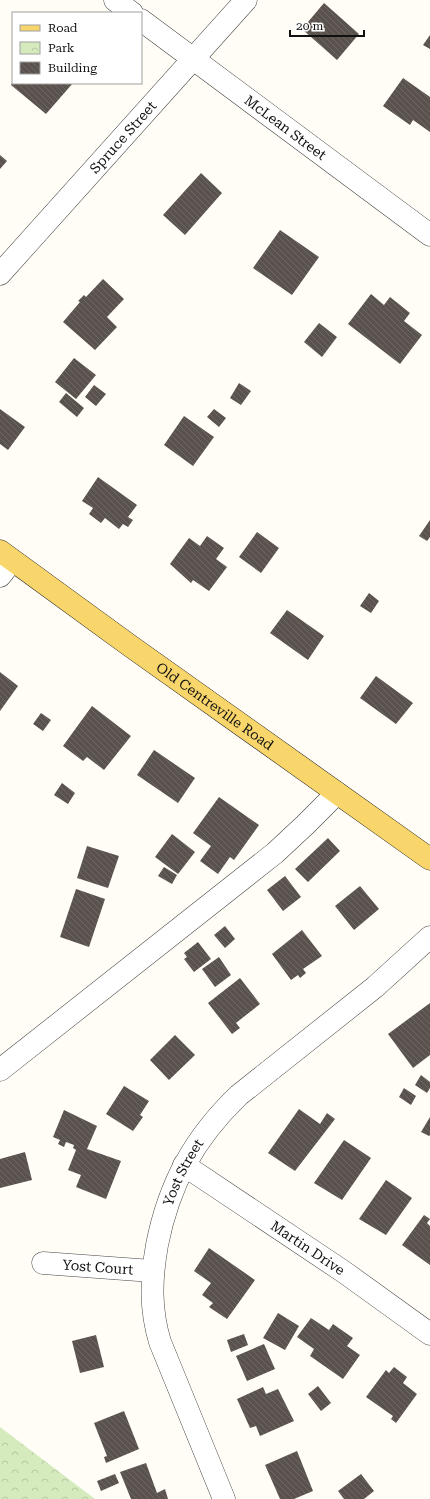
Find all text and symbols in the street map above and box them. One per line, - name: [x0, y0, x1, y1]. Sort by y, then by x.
- legend: [12, 12, 142, 84]
- scale bar: [290, 12, 364, 38]
- text: 20 m: [296, 19, 323, 33]
- text: Road: [48, 21, 78, 35]
- text: Park: [48, 41, 75, 55]
- text: Building: [48, 61, 97, 75]
- street label: McLean Street: [241, 92, 329, 163]
- street label: Spruce Street: [86, 98, 159, 177]
- street label: Old Centreville Road: [153, 659, 277, 753]
- street label: Yost Street: [160, 1136, 206, 1208]
- street label: Martin Drive: [268, 1217, 348, 1278]
- street label: Yost Court: [62, 1256, 134, 1278]

